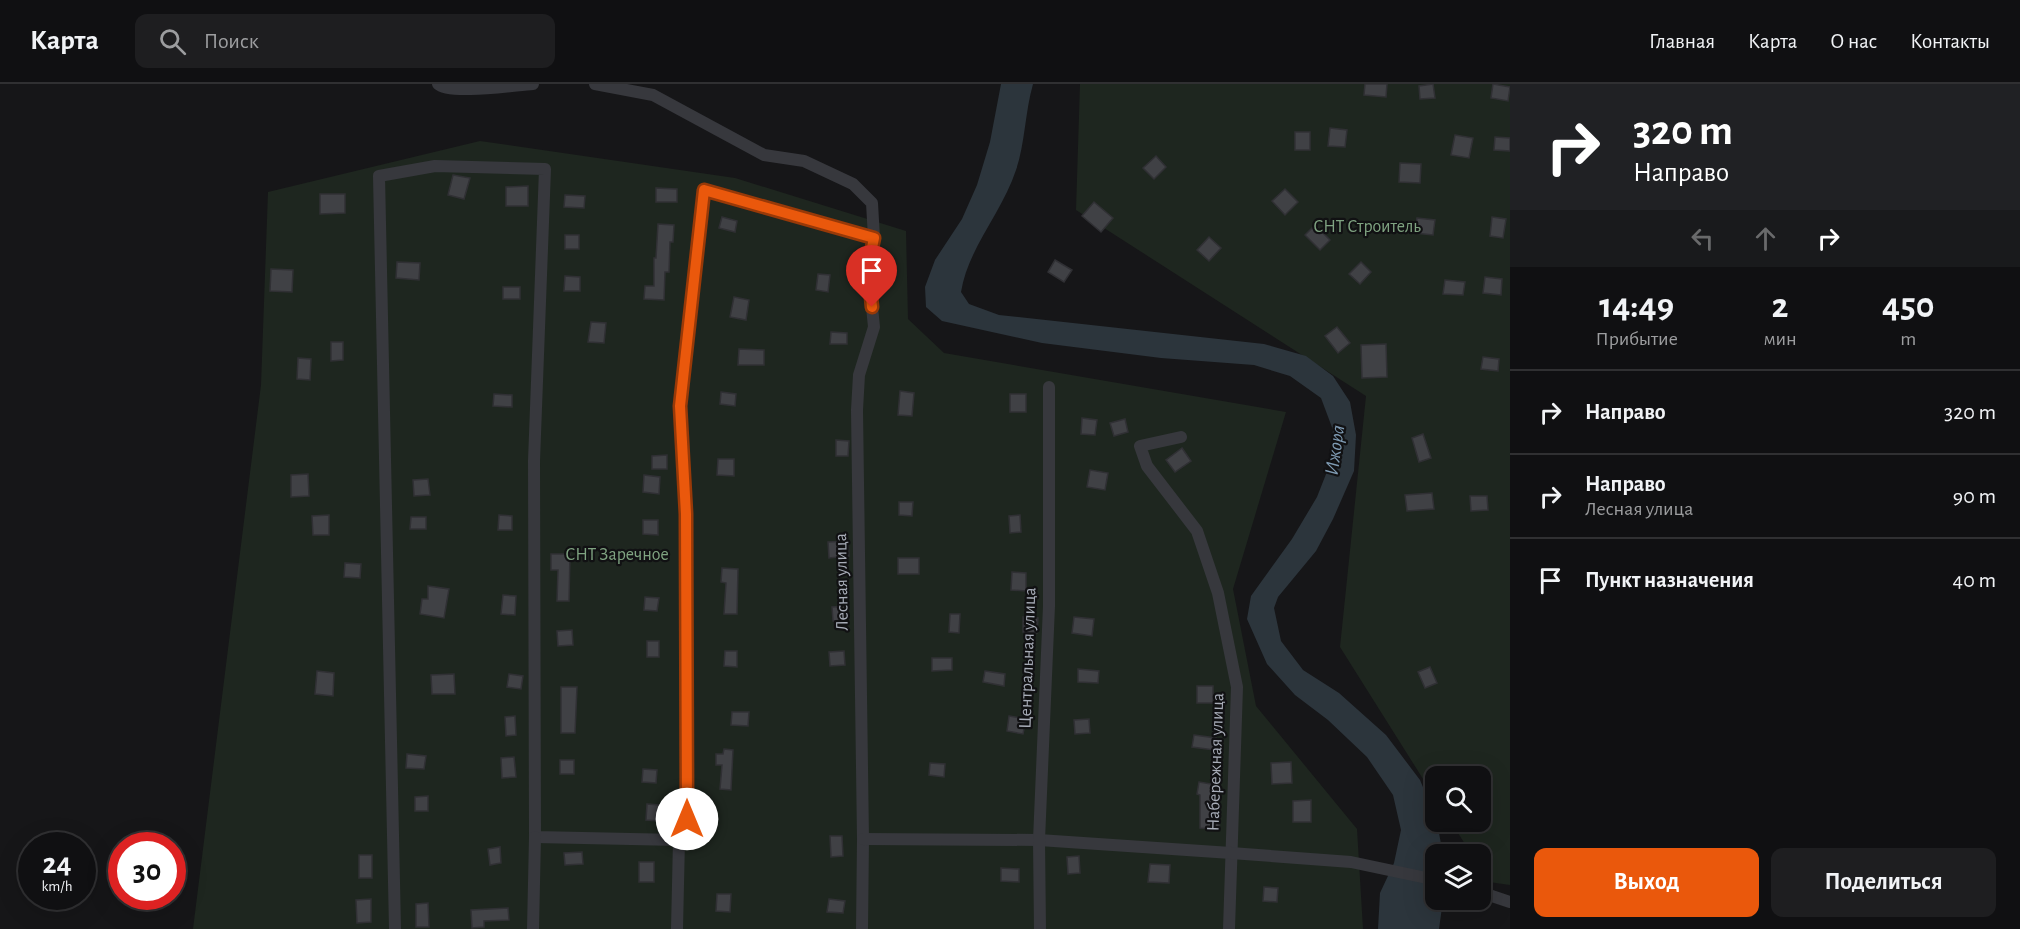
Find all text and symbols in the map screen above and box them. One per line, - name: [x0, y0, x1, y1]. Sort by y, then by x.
- search box: [135, 14, 555, 68]
- icon: search: [156, 25, 189, 58]
- text: Карта: [30, 27, 99, 55]
- text: Поиск: [204, 30, 259, 52]
- text: Главная: [1649, 31, 1715, 52]
- text: Карта: [1748, 31, 1797, 52]
- text: О нас: [1830, 31, 1877, 52]
- text: Контакты: [1910, 31, 1990, 52]
- icon: right: [1534, 108, 1612, 186]
- text: 320 m: [1633, 110, 1733, 152]
- text: Направо: [1633, 159, 1729, 186]
- park label: СНТ Строитель: [1313, 218, 1421, 236]
- icon: left: [1686, 222, 1719, 255]
- icon: ahead: [1749, 222, 1782, 255]
- icon: right: [1812, 222, 1845, 255]
- pin: [846, 245, 897, 307]
- icon: arrive: [855, 254, 888, 287]
- text: 14:49: [1599, 288, 1674, 324]
- text: 2: [1772, 288, 1788, 324]
- text: 450: [1882, 288, 1935, 324]
- text: Прибытие: [1595, 329, 1678, 349]
- text: мин: [1763, 329, 1797, 349]
- text: m: [1900, 329, 1916, 349]
- icon: right: [1534, 396, 1567, 429]
- text: Направо: [1585, 401, 1666, 423]
- text: 320 m: [1944, 401, 1996, 423]
- water label: Ижора: [1322, 424, 1348, 476]
- text: Направо: [1585, 473, 1666, 495]
- icon: right: [1534, 480, 1567, 513]
- text: 90 m: [1953, 485, 1996, 507]
- text: Лесная улица: [1585, 499, 1693, 519]
- street label: Лесная улица: [832, 533, 852, 631]
- park label: СНТ Заречное: [565, 546, 669, 564]
- icon: arrive: [1534, 564, 1567, 597]
- text: Пункт назначения: [1585, 569, 1754, 591]
- text: 40 m: [1953, 569, 1996, 591]
- street label: Центральная улица: [1017, 587, 1039, 729]
- street label: Набережная улица: [1204, 692, 1227, 832]
- map controls: [1425, 766, 1491, 910]
- button: search: [1425, 766, 1491, 832]
- position arrow: [655, 787, 719, 851]
- speed limit sign: 30: [108, 832, 186, 910]
- button: layers: [1425, 844, 1491, 910]
- button: Выход: [1534, 848, 1759, 917]
- button: Поделиться: [1771, 848, 1996, 917]
- text: 24: [42, 849, 72, 879]
- text: km/h: [42, 879, 72, 894]

